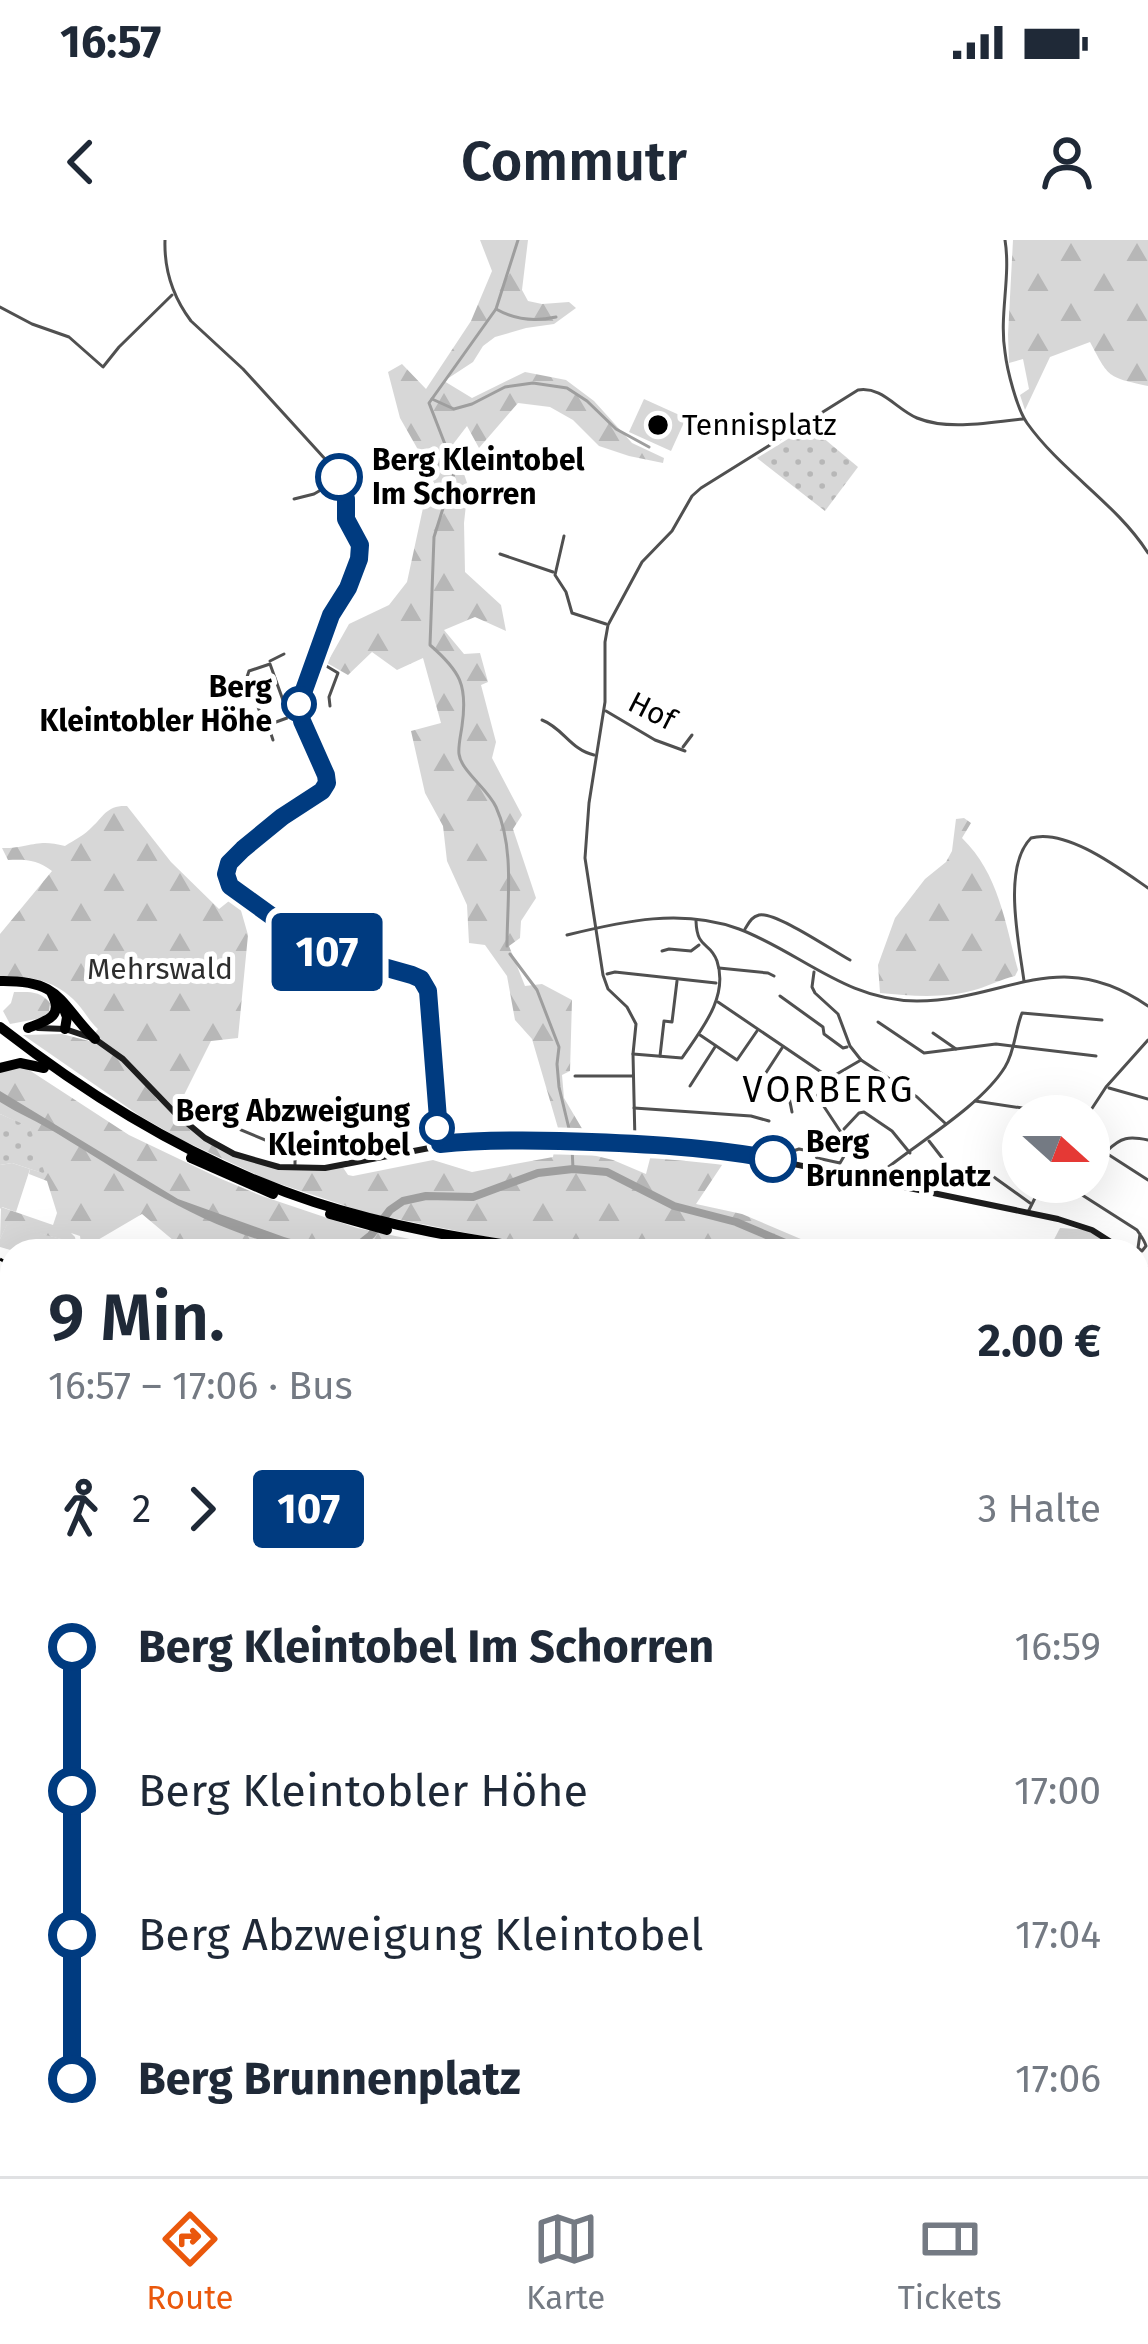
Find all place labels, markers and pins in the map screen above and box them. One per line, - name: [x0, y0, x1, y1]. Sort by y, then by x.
- place label: Tennisplatz: [682, 407, 837, 443]
- marker: Tennisplatz: [645, 412, 671, 438]
- place label: Berg Kleintobel Im Schorren: [372, 442, 584, 512]
- marker: Berg Kleintobel Im Schorren: [317, 455, 361, 499]
- place label: Berg Kleintobler Höhe: [40, 669, 272, 739]
- marker: Berg Kleintobler Höhe: [283, 688, 315, 720]
- place label: Berg Abzweigung Kleintobel: [176, 1093, 410, 1163]
- marker: Berg Abzweigung Kleintobel: [421, 1112, 453, 1144]
- place label: Berg Brunnenplatz: [806, 1124, 991, 1194]
- marker: Berg Brunnenplatz: [751, 1137, 795, 1181]

